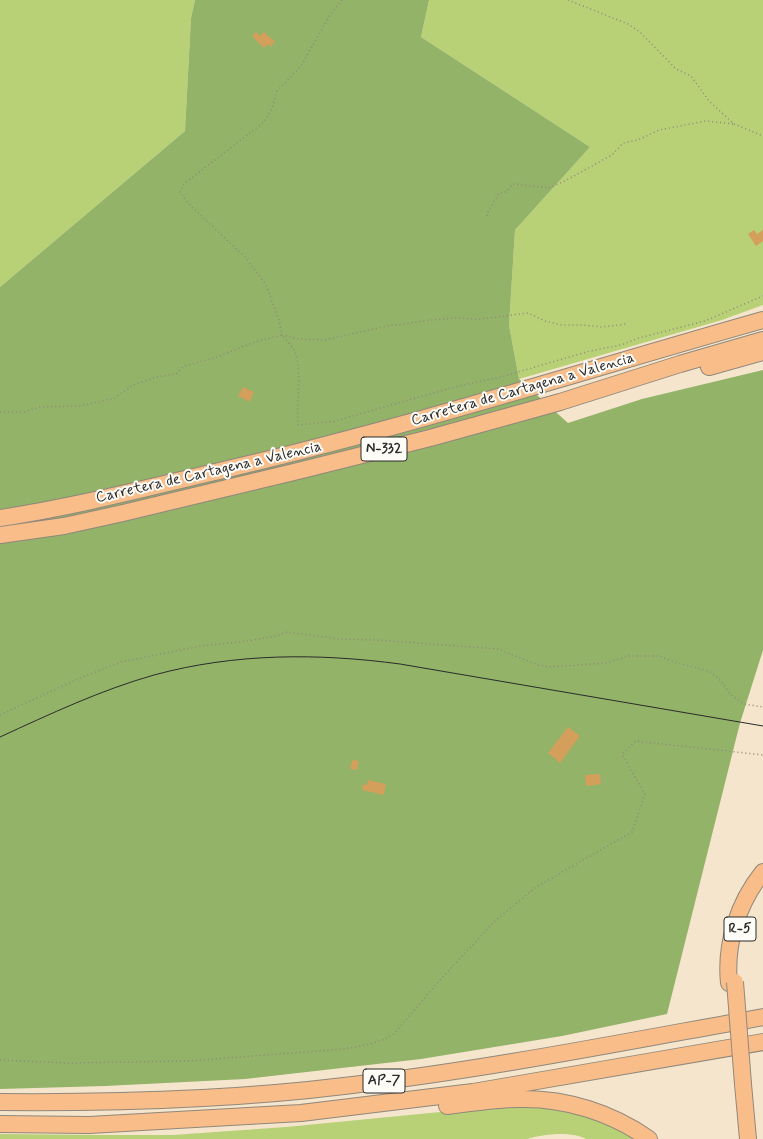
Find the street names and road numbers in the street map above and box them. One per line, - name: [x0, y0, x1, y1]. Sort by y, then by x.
- street label: Carretera de Cartagena a Valencia: [409, 349, 637, 431]
- road number: N-332: [361, 437, 407, 461]
- street label: Carretera de Cartagena a Valencia: [94, 438, 324, 508]
- road number: R-5: [724, 917, 756, 941]
- road number: AP-7: [363, 1069, 405, 1093]

